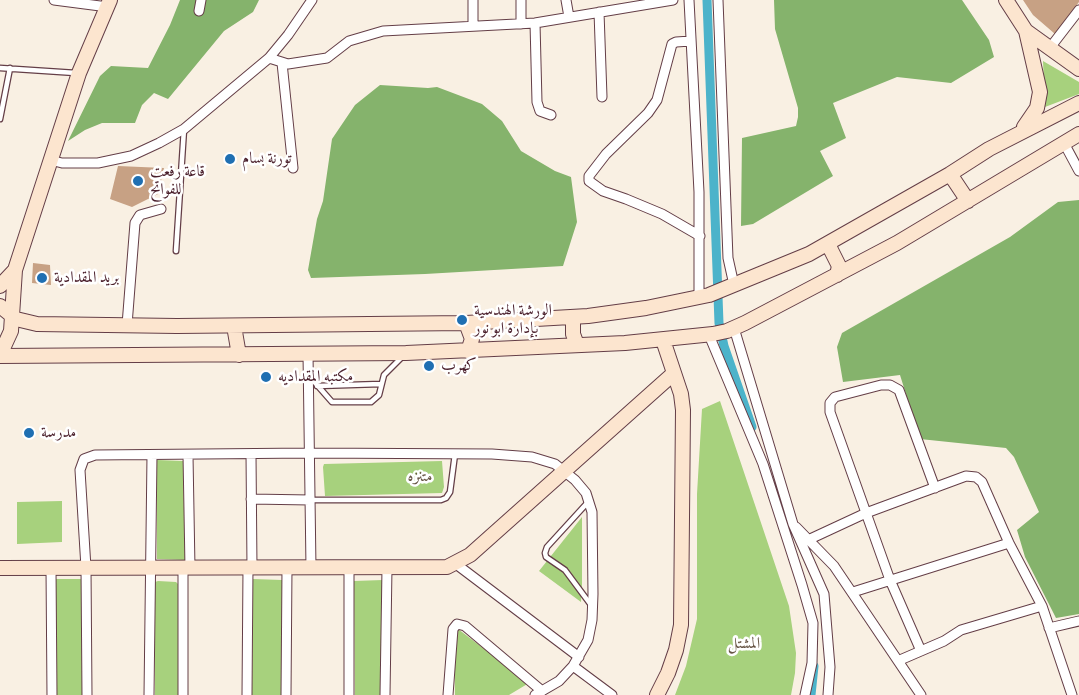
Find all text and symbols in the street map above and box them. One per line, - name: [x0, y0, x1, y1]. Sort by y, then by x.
- place label: تورنة بسام: [242, 149, 291, 169]
- marker: تورنة بسام: [223, 152, 237, 166]
- place label: قاعة رفعت للفواتح: [150, 162, 205, 200]
- marker: قاعة رفعت للفواتح: [131, 174, 145, 188]
- place label: بريد المقدادية: [54, 268, 119, 288]
- marker: بريد المقدادية: [35, 271, 49, 285]
- place label: الورشة الهندسية بإدارة ابو نور: [474, 301, 552, 339]
- marker: الورشة الهندسية بإدارة ابو نور: [455, 313, 469, 327]
- place label: كهرب: [441, 356, 477, 376]
- marker: كهرب: [422, 359, 436, 373]
- place label: مكتبه المقداديه: [278, 367, 353, 387]
- marker: مكتبه المقداديه: [259, 370, 273, 384]
- place label: مدرسة: [41, 423, 76, 443]
- marker: مدرسة: [22, 426, 36, 440]
- park label: متنزه: [408, 467, 432, 487]
- park label: المشتل: [728, 634, 760, 654]

